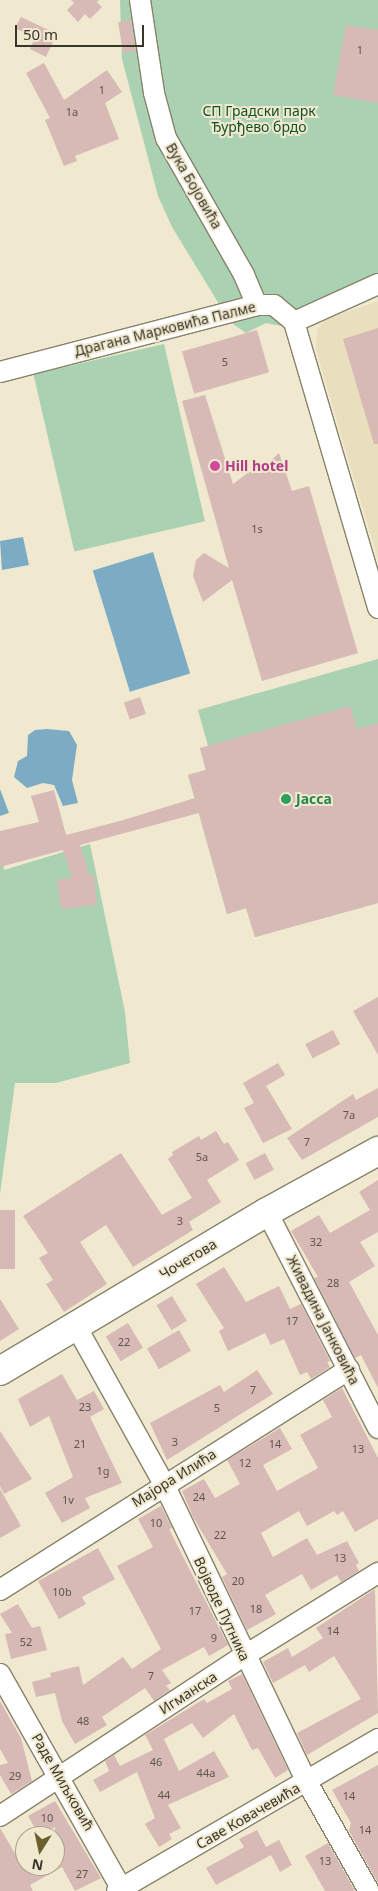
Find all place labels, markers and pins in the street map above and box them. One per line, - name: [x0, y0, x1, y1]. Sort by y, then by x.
- place label: Hill hotel: [225, 458, 288, 474]
- marker: Hill hotel: [209, 460, 221, 472]
- place label: Јасса: [296, 791, 332, 807]
- marker: Јасса: [280, 793, 292, 805]

